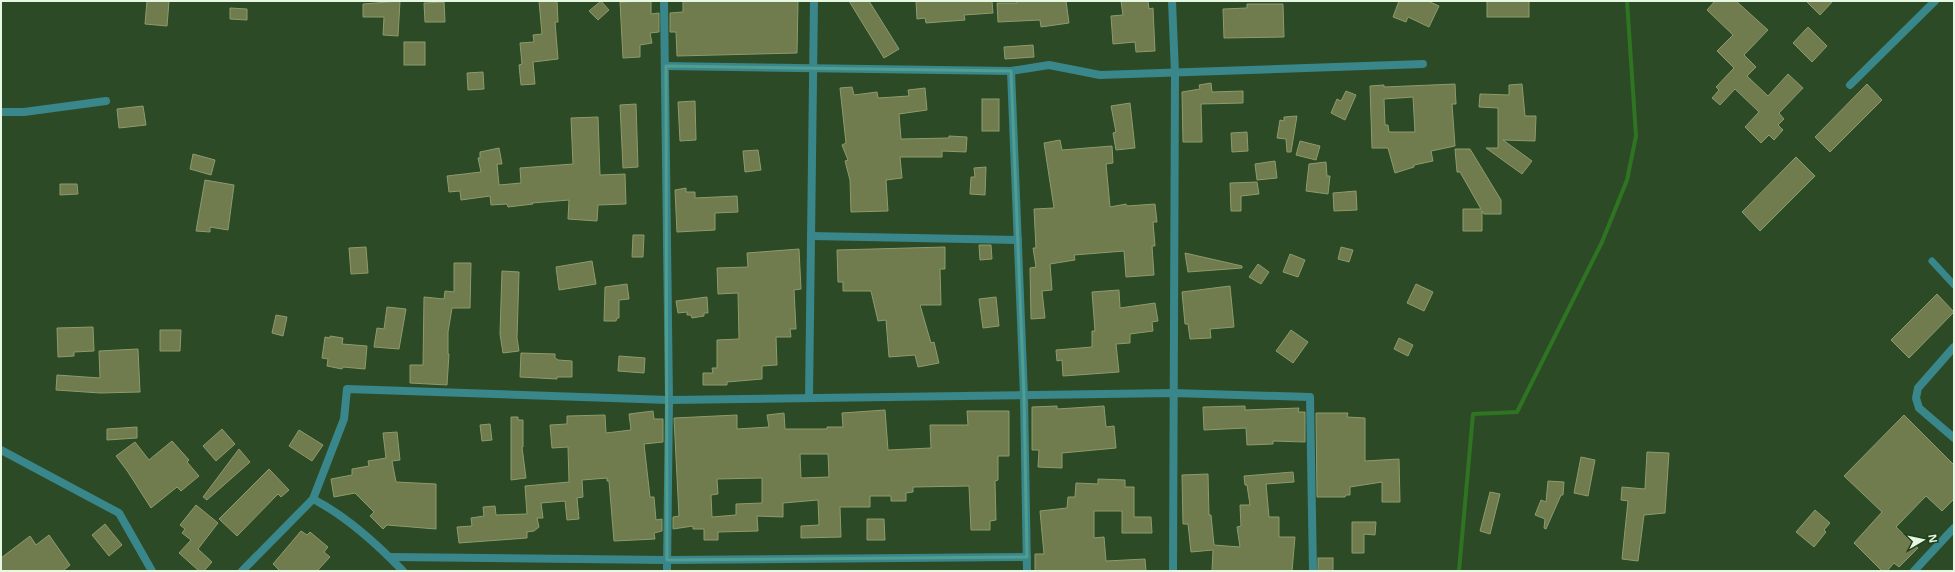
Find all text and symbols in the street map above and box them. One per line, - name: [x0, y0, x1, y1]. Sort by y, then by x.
- north arrow: [1903, 520, 1943, 560]
- text: N: [1925, 533, 1941, 544]

